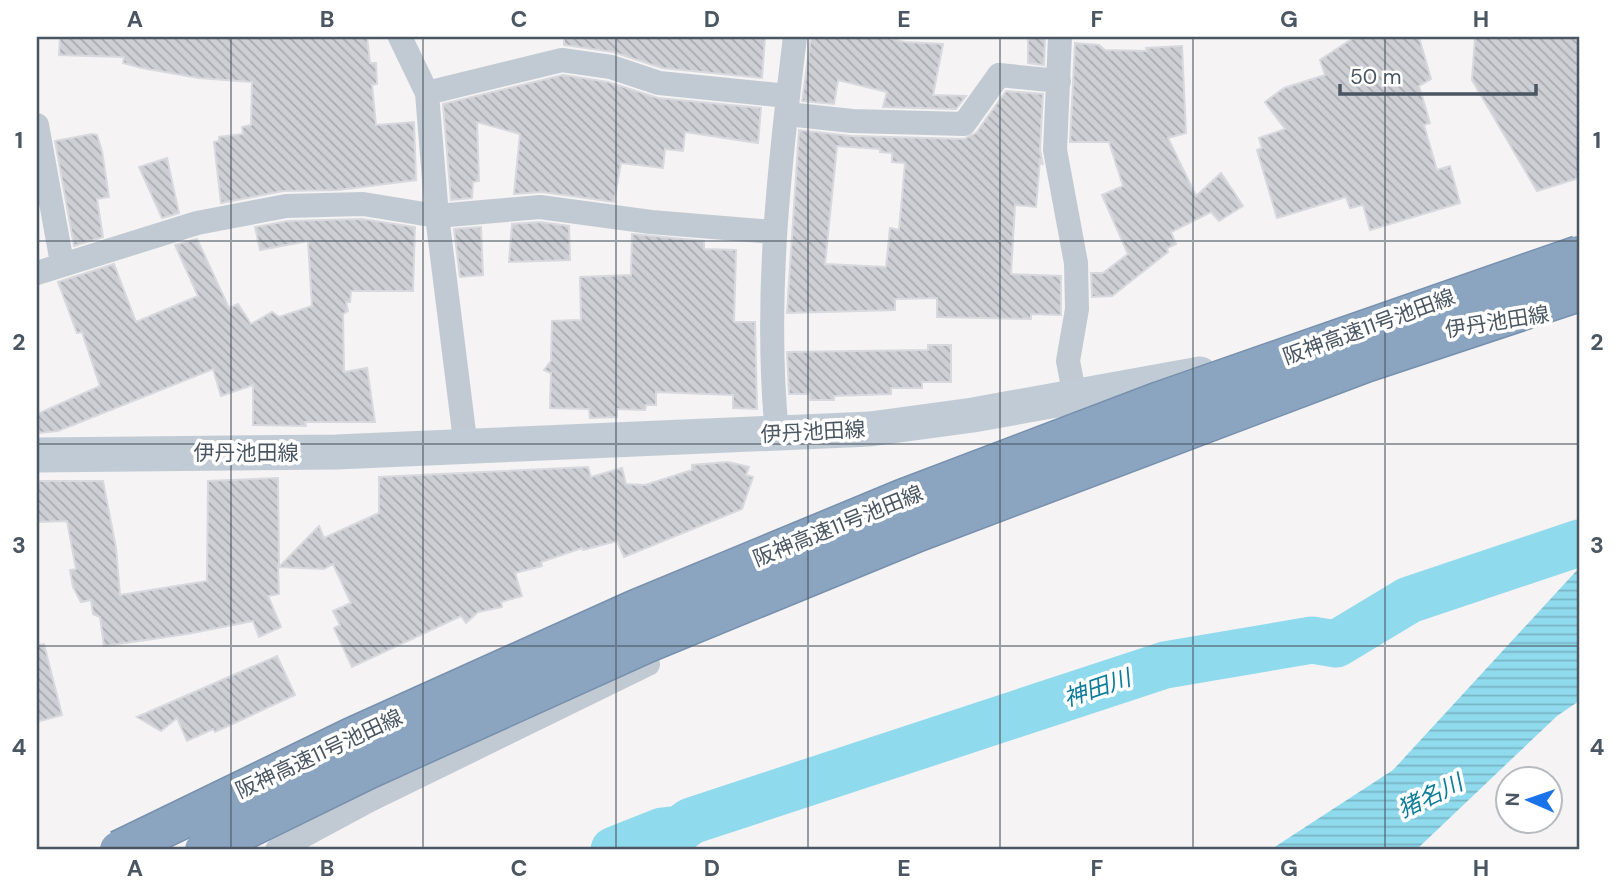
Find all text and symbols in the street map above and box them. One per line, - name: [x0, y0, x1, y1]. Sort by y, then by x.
- text: A: [127, 4, 143, 34]
- text: B: [320, 4, 334, 34]
- text: C: [511, 4, 527, 34]
- text: D: [704, 4, 720, 34]
- text: E: [897, 4, 911, 34]
- text: F: [1091, 4, 1104, 34]
- text: G: [1280, 4, 1298, 34]
- text: H: [1473, 4, 1489, 34]
- scale bar: [1340, 52, 1536, 96]
- text: 50 m: [1350, 63, 1401, 91]
- text: 1: [15, 125, 23, 155]
- text: 1: [1593, 125, 1601, 155]
- street label: 阪神高速11号池田線: [1279, 283, 1459, 371]
- street label: 伊丹池田線: [1443, 300, 1551, 344]
- text: 2: [12, 327, 26, 357]
- text: 2: [1590, 327, 1604, 357]
- street label: 伊丹池田線: [760, 415, 866, 449]
- street label: 伊丹池田線: [194, 439, 299, 467]
- street label: 阪神高速11号池田線: [749, 479, 927, 573]
- text: 3: [12, 530, 26, 560]
- text: 3: [1590, 530, 1604, 560]
- water label: 神田川: [1059, 662, 1137, 713]
- street label: 阪神高速11号池田線: [231, 703, 407, 805]
- text: 4: [12, 732, 27, 762]
- text: 4: [1590, 732, 1605, 762]
- north arrow: [1494, 764, 1564, 834]
- water label: 猪名川: [1392, 766, 1470, 825]
- text: N: [1500, 792, 1525, 807]
- text: A: [127, 853, 143, 883]
- text: B: [320, 853, 334, 883]
- text: C: [511, 853, 527, 883]
- text: D: [704, 853, 720, 883]
- text: E: [897, 853, 911, 883]
- text: F: [1091, 853, 1104, 883]
- text: G: [1280, 853, 1298, 883]
- text: H: [1473, 853, 1489, 883]

